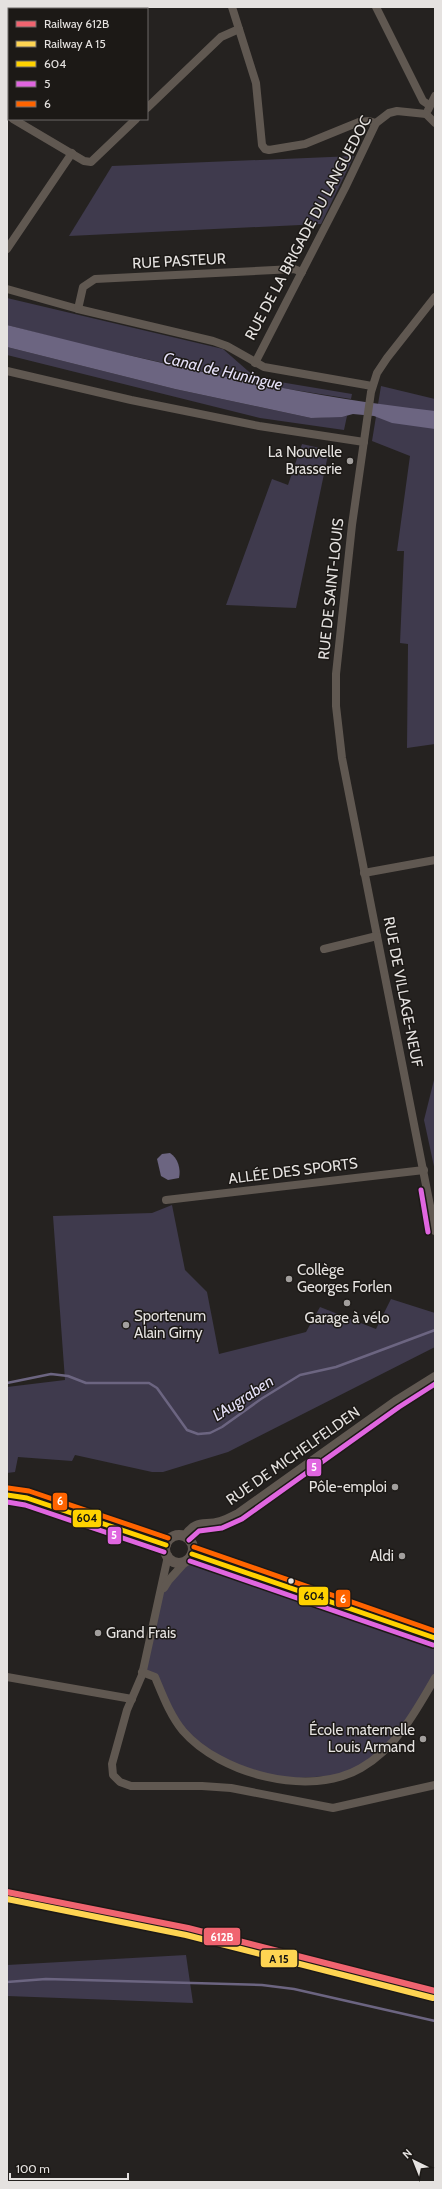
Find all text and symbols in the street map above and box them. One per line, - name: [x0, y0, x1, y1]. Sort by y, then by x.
- legend: [8, 8, 148, 120]
- text: Railway 612B: [44, 16, 109, 31]
- text: Railway A 15: [44, 36, 106, 51]
- text: 604: [44, 56, 66, 71]
- text: 5: [44, 76, 51, 91]
- text: 6: [44, 96, 51, 111]
- street label: RUE DE LA BRIGADE DU LANGUEDOC: [241, 113, 375, 343]
- street label: RUE PASTEUR: [132, 250, 226, 272]
- water label: Canal de Huningue: [162, 348, 284, 394]
- place label: La Nouvelle Brasserie: [268, 443, 342, 478]
- marker: La Nouvelle Brasserie: [345, 456, 355, 466]
- street label: RUE DE SAINT-LOUIS: [315, 517, 347, 661]
- street label: RUE DE VILLAGE-NEUF: [380, 915, 426, 1069]
- street label: ALLÉE DES SPORTS: [227, 1153, 359, 1188]
- place label: Collège Georges Forlen: [297, 1261, 392, 1296]
- marker: Collège Georges Forlen: [284, 1274, 294, 1284]
- marker: Garage à vélo: [342, 1298, 352, 1308]
- place label: Sportenum Alain Girny: [134, 1307, 206, 1342]
- place label: Garage à vélo: [305, 1309, 389, 1327]
- marker: Sportenum Alain Girny: [121, 1320, 131, 1330]
- water label: L'Augraben: [209, 1371, 277, 1425]
- street label: RUE DE MICHELFELDEN: [223, 1403, 363, 1509]
- line badge: 5: [306, 1458, 322, 1477]
- text: 5: [311, 1460, 317, 1474]
- place label: Pôle-emploi: [309, 1478, 387, 1496]
- marker: Pôle-emploi: [390, 1482, 400, 1492]
- line badge: 6: [52, 1492, 68, 1511]
- text: 6: [57, 1494, 63, 1508]
- line badge: 604: [72, 1509, 102, 1528]
- text: 604: [77, 1511, 98, 1525]
- line badge: 5: [107, 1526, 122, 1545]
- text: 5: [111, 1528, 117, 1542]
- place label: Aldi: [370, 1547, 394, 1565]
- marker: Aldi: [397, 1551, 407, 1561]
- unlabelled marker: [286, 1576, 296, 1586]
- line badge: 604: [298, 1586, 329, 1606]
- text: 604: [304, 1589, 325, 1603]
- line badge: 6: [335, 1589, 351, 1608]
- text: 6: [340, 1592, 346, 1606]
- place label: Grand Frais: [106, 1624, 176, 1642]
- marker: Grand Frais: [93, 1628, 103, 1638]
- place label: École maternelle Louis Armand: [309, 1720, 415, 1756]
- marker: École maternelle Louis Armand: [418, 1734, 428, 1744]
- line badge: 612B: [203, 1927, 241, 1946]
- text: 612B: [211, 1930, 234, 1944]
- line badge: A 15: [260, 1949, 298, 1968]
- text: A 15: [269, 1952, 289, 1966]
- north arrow: [394, 2141, 434, 2181]
- text: N: [400, 2146, 415, 2161]
- scale bar: [10, 2155, 128, 2181]
- text: 100 m: [16, 2161, 50, 2176]

